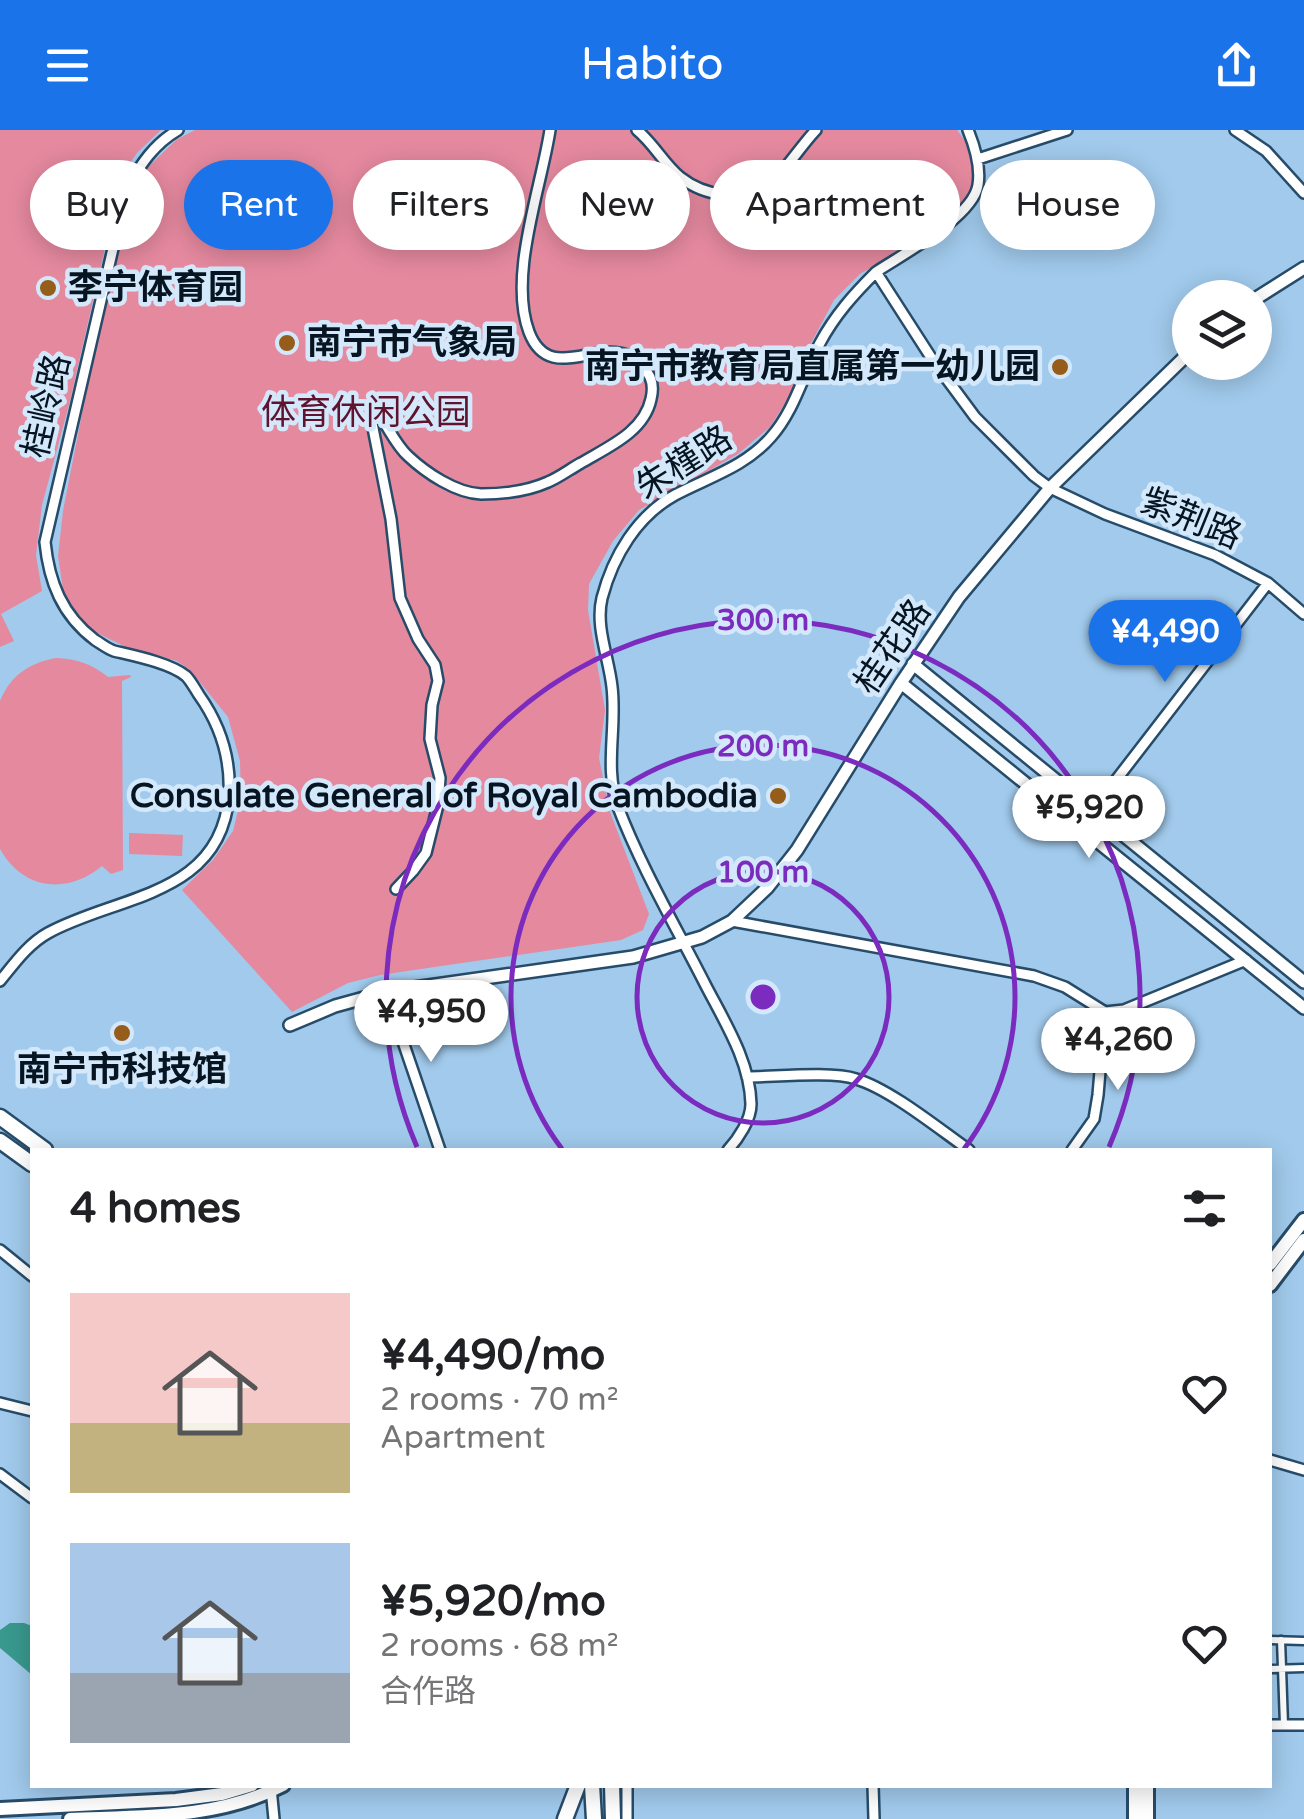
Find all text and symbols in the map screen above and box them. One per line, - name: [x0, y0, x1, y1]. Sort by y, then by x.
- icon: menu: [40, 38, 95, 93]
- text: Habito: [580, 38, 724, 92]
- icon: share: [1209, 38, 1264, 93]
- chip: Buy: [30, 160, 164, 250]
- chip: Rent: [184, 160, 333, 250]
- chip: Filters: [353, 160, 525, 250]
- chip: New: [545, 160, 690, 250]
- chip: Apartment: [710, 160, 960, 250]
- chip: House: [980, 160, 1155, 250]
- place label: 李宁体育园: [68, 267, 243, 309]
- marker: 李宁体育园: [37, 277, 59, 299]
- map controls: [1172, 280, 1272, 380]
- button: layers: [1172, 280, 1272, 380]
- place label: 南宁市气象局: [307, 322, 517, 364]
- marker: 南宁市气象局: [276, 332, 298, 354]
- place label: 南宁市教育局直属第一幼儿园: [585, 346, 1040, 388]
- street label: 桂岭路: [15, 350, 79, 462]
- marker: 南宁市教育局直属第一幼儿园: [1049, 356, 1071, 378]
- park label: 体育休闲公园: [261, 392, 471, 434]
- street label: 朱槿路: [628, 417, 740, 509]
- street label: 紫荆路: [1134, 480, 1248, 558]
- street label: 桂花路: [846, 592, 940, 702]
- pin: ¥4,490: [1084, 600, 1246, 685]
- text: 300 m: [717, 602, 809, 639]
- text: ¥4,490: [1110, 613, 1220, 651]
- text: 200 m: [717, 728, 809, 765]
- place label: Consulate General of Royal Cambodia: [130, 775, 758, 817]
- pin: ¥5,920: [1008, 776, 1170, 861]
- marker: Consulate General of Royal Cambodia: [767, 785, 789, 807]
- text: ¥5,920: [1034, 789, 1144, 827]
- text: 100 m: [717, 854, 809, 891]
- centre of rings: [745, 979, 781, 1015]
- pin: ¥4,950: [350, 980, 512, 1065]
- text: ¥4,950: [376, 993, 486, 1031]
- pin: ¥4,260: [1037, 1008, 1199, 1093]
- text: ¥4,260: [1063, 1021, 1173, 1059]
- marker: 南宁市科技馆: [111, 1022, 133, 1044]
- place label: 南宁市科技馆: [17, 1049, 227, 1091]
- icon: filters: [1177, 1181, 1232, 1236]
- text: 4 homes: [70, 1183, 241, 1234]
- text: ¥4,490/mo: [380, 1330, 605, 1381]
- icon: home: [150, 1333, 270, 1453]
- icon: heart: [1177, 1366, 1232, 1421]
- text: 2 rooms · 70 m²: [380, 1381, 619, 1419]
- text: Apartment: [380, 1419, 545, 1457]
- text: ¥5,920/mo: [380, 1576, 606, 1627]
- icon: home: [150, 1583, 270, 1703]
- icon: heart: [1177, 1616, 1232, 1671]
- text: 2 rooms · 68 m²: [380, 1627, 619, 1665]
- text: 合作路: [380, 1673, 476, 1711]

